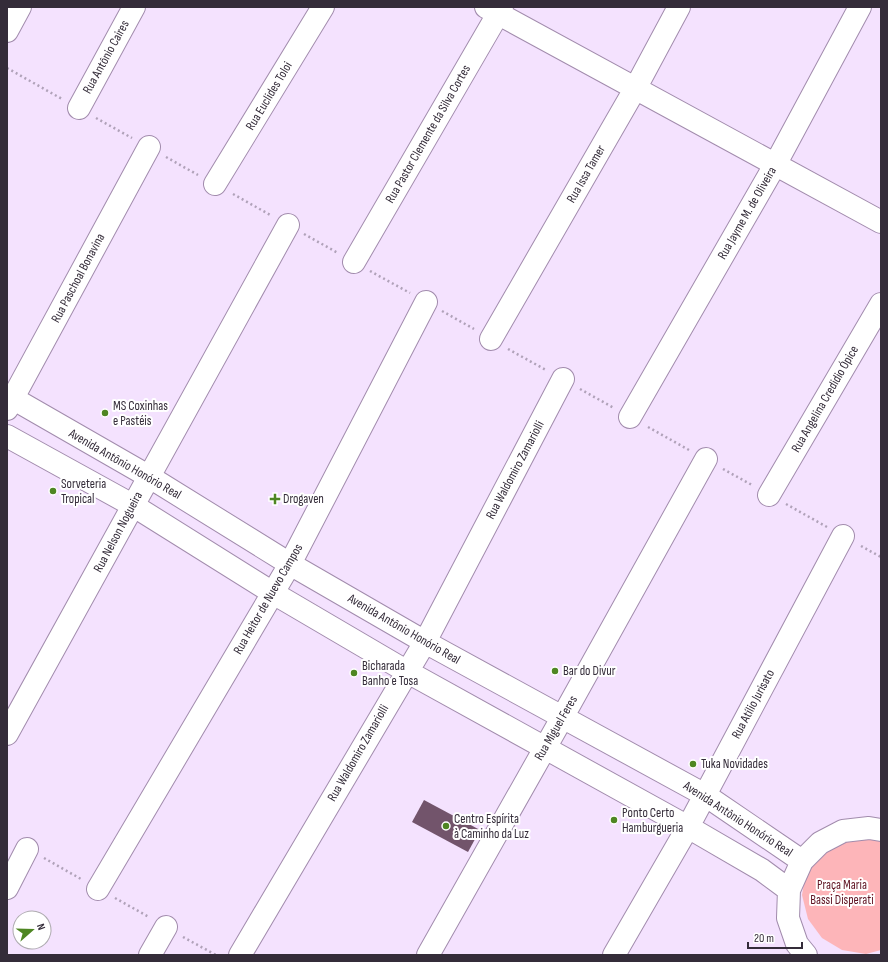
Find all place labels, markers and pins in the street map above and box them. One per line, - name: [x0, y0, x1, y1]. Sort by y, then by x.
- place label: MS Coxinhas e Pastéis: [113, 398, 168, 429]
- marker: MS Coxinhas e Pastéis: [100, 408, 110, 418]
- place label: Sorveteria Tropical: [61, 476, 106, 507]
- marker: Sorveteria Tropical: [48, 486, 58, 496]
- place label: Drogaven: [283, 491, 324, 507]
- marker: Drogaven: [270, 494, 280, 504]
- place label: Bicharada Banho e Tosa: [362, 658, 418, 689]
- place label: Bar do Divur: [563, 663, 616, 679]
- marker: Bar do Divur: [550, 666, 560, 676]
- marker: Bicharada Banho e Tosa: [349, 668, 359, 678]
- place label: Tuka Novidades: [701, 756, 768, 772]
- marker: Tuka Novidades: [688, 759, 698, 769]
- place label: Ponto Certo Hamburgueria: [622, 805, 683, 836]
- place label: Centro Espírita à Caminho da Luz: [454, 811, 529, 842]
- marker: Ponto Certo Hamburgueria: [609, 815, 619, 825]
- marker: Centro Espírita à Caminho da Luz: [441, 821, 451, 831]

